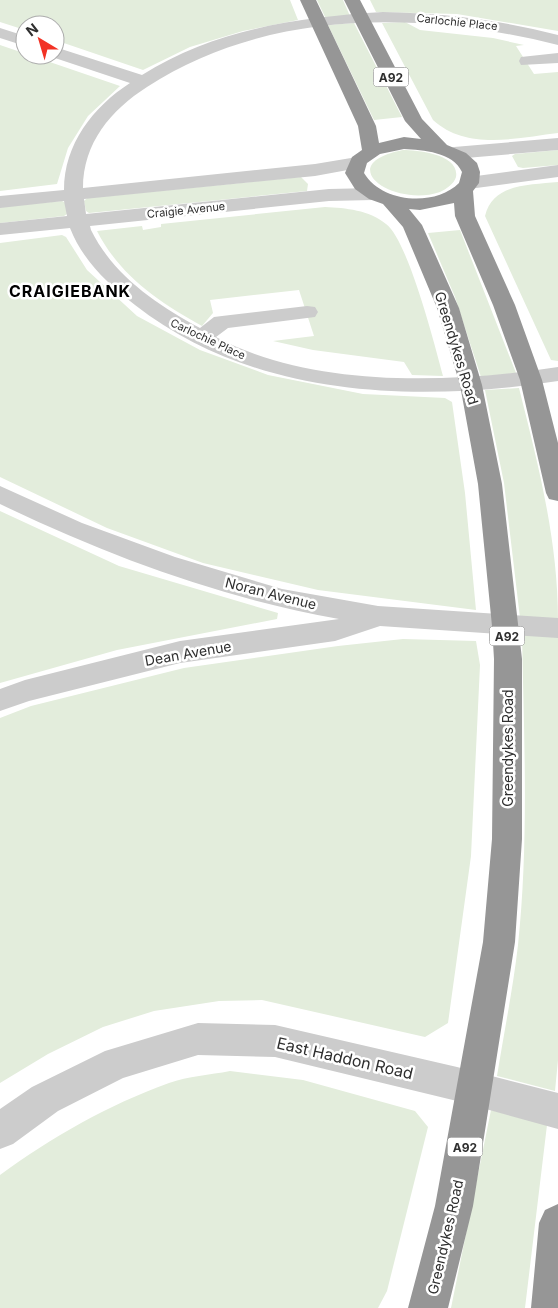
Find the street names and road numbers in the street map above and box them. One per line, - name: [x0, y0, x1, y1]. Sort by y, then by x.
- street label: Carlochie Place: [416, 11, 498, 33]
- road number: A92: [374, 68, 408, 86]
- street label: Craigie Avenue: [146, 199, 226, 221]
- street label: Greendykes Road: [432, 289, 482, 407]
- street label: Carlochie Place: [168, 315, 248, 363]
- street label: Noran Avenue: [224, 573, 318, 613]
- road number: A92: [490, 626, 524, 646]
- street label: Dean Avenue: [143, 637, 233, 669]
- street label: Greendykes Road: [499, 689, 516, 807]
- street label: East Haddon Road: [275, 1033, 415, 1083]
- road number: A92: [448, 1138, 482, 1156]
- street label: Greendykes Road: [424, 1178, 466, 1296]

